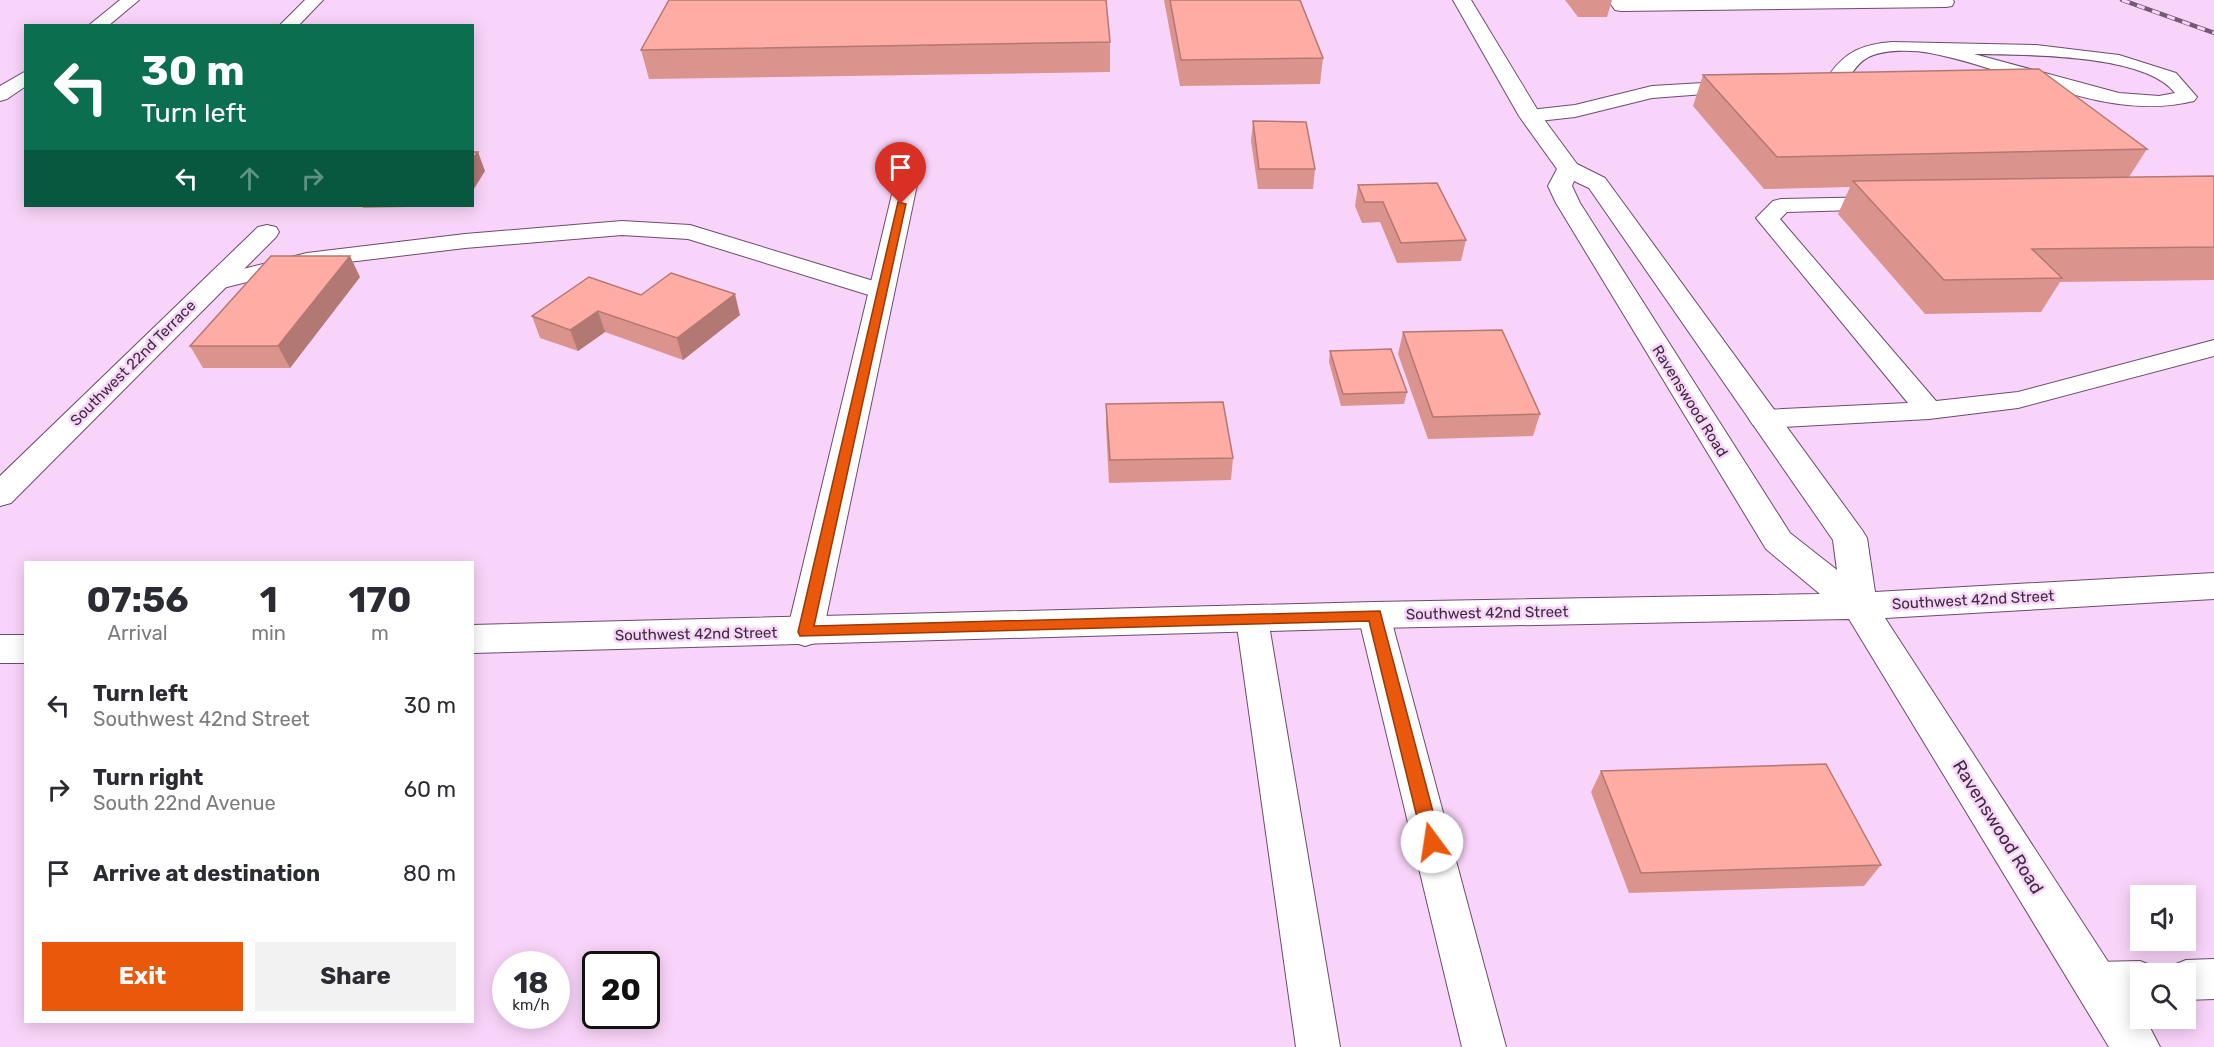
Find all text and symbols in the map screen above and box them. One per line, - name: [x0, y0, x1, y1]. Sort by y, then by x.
- text: 30 m: [141, 46, 245, 96]
- icon: left: [42, 48, 120, 126]
- text: Turn left: [141, 97, 246, 129]
- pin: [875, 142, 926, 204]
- icon: arrive: [884, 151, 917, 184]
- icon: left: [170, 162, 203, 195]
- icon: ahead: [233, 162, 266, 195]
- icon: right: [296, 162, 329, 195]
- street label: Southwest 22nd Terrace: [66, 296, 200, 430]
- street label: Ravenswood Road: [1648, 342, 1732, 460]
- text: 07:56: [86, 578, 189, 621]
- text: 1: [260, 578, 278, 621]
- text: 170: [348, 578, 411, 621]
- street label: Southwest 42nd Street: [1891, 587, 2055, 613]
- street label: Southwest 42nd Street: [1406, 603, 1568, 623]
- text: Arrival: [108, 621, 168, 645]
- text: min: [251, 621, 286, 645]
- text: m: [371, 621, 389, 645]
- street label: Southwest 42nd Street: [615, 624, 777, 644]
- text: Turn left: [93, 680, 188, 707]
- icon: left: [42, 689, 75, 722]
- text: 30 m: [404, 692, 456, 719]
- text: Southwest 42nd Street: [93, 707, 310, 731]
- street label: Ravenswood Road: [1948, 756, 2048, 898]
- text: Turn right: [93, 764, 203, 791]
- icon: right: [42, 773, 75, 806]
- text: 60 m: [404, 776, 456, 803]
- text: South 22nd Avenue: [93, 791, 276, 815]
- position arrow: [1400, 810, 1464, 874]
- icon: arrive: [42, 857, 75, 890]
- text: Arrive at destination: [93, 860, 320, 887]
- text: 80 m: [403, 860, 456, 887]
- map controls: [2130, 885, 2196, 1029]
- button: sound: [2130, 885, 2196, 951]
- button: Exit: [42, 942, 243, 1011]
- button: Share: [255, 942, 456, 1011]
- speed limit sign: 20: [582, 951, 660, 1029]
- button: search: [2130, 963, 2196, 1029]
- text: 18: [513, 965, 549, 1001]
- text: km/h: [512, 996, 550, 1014]

